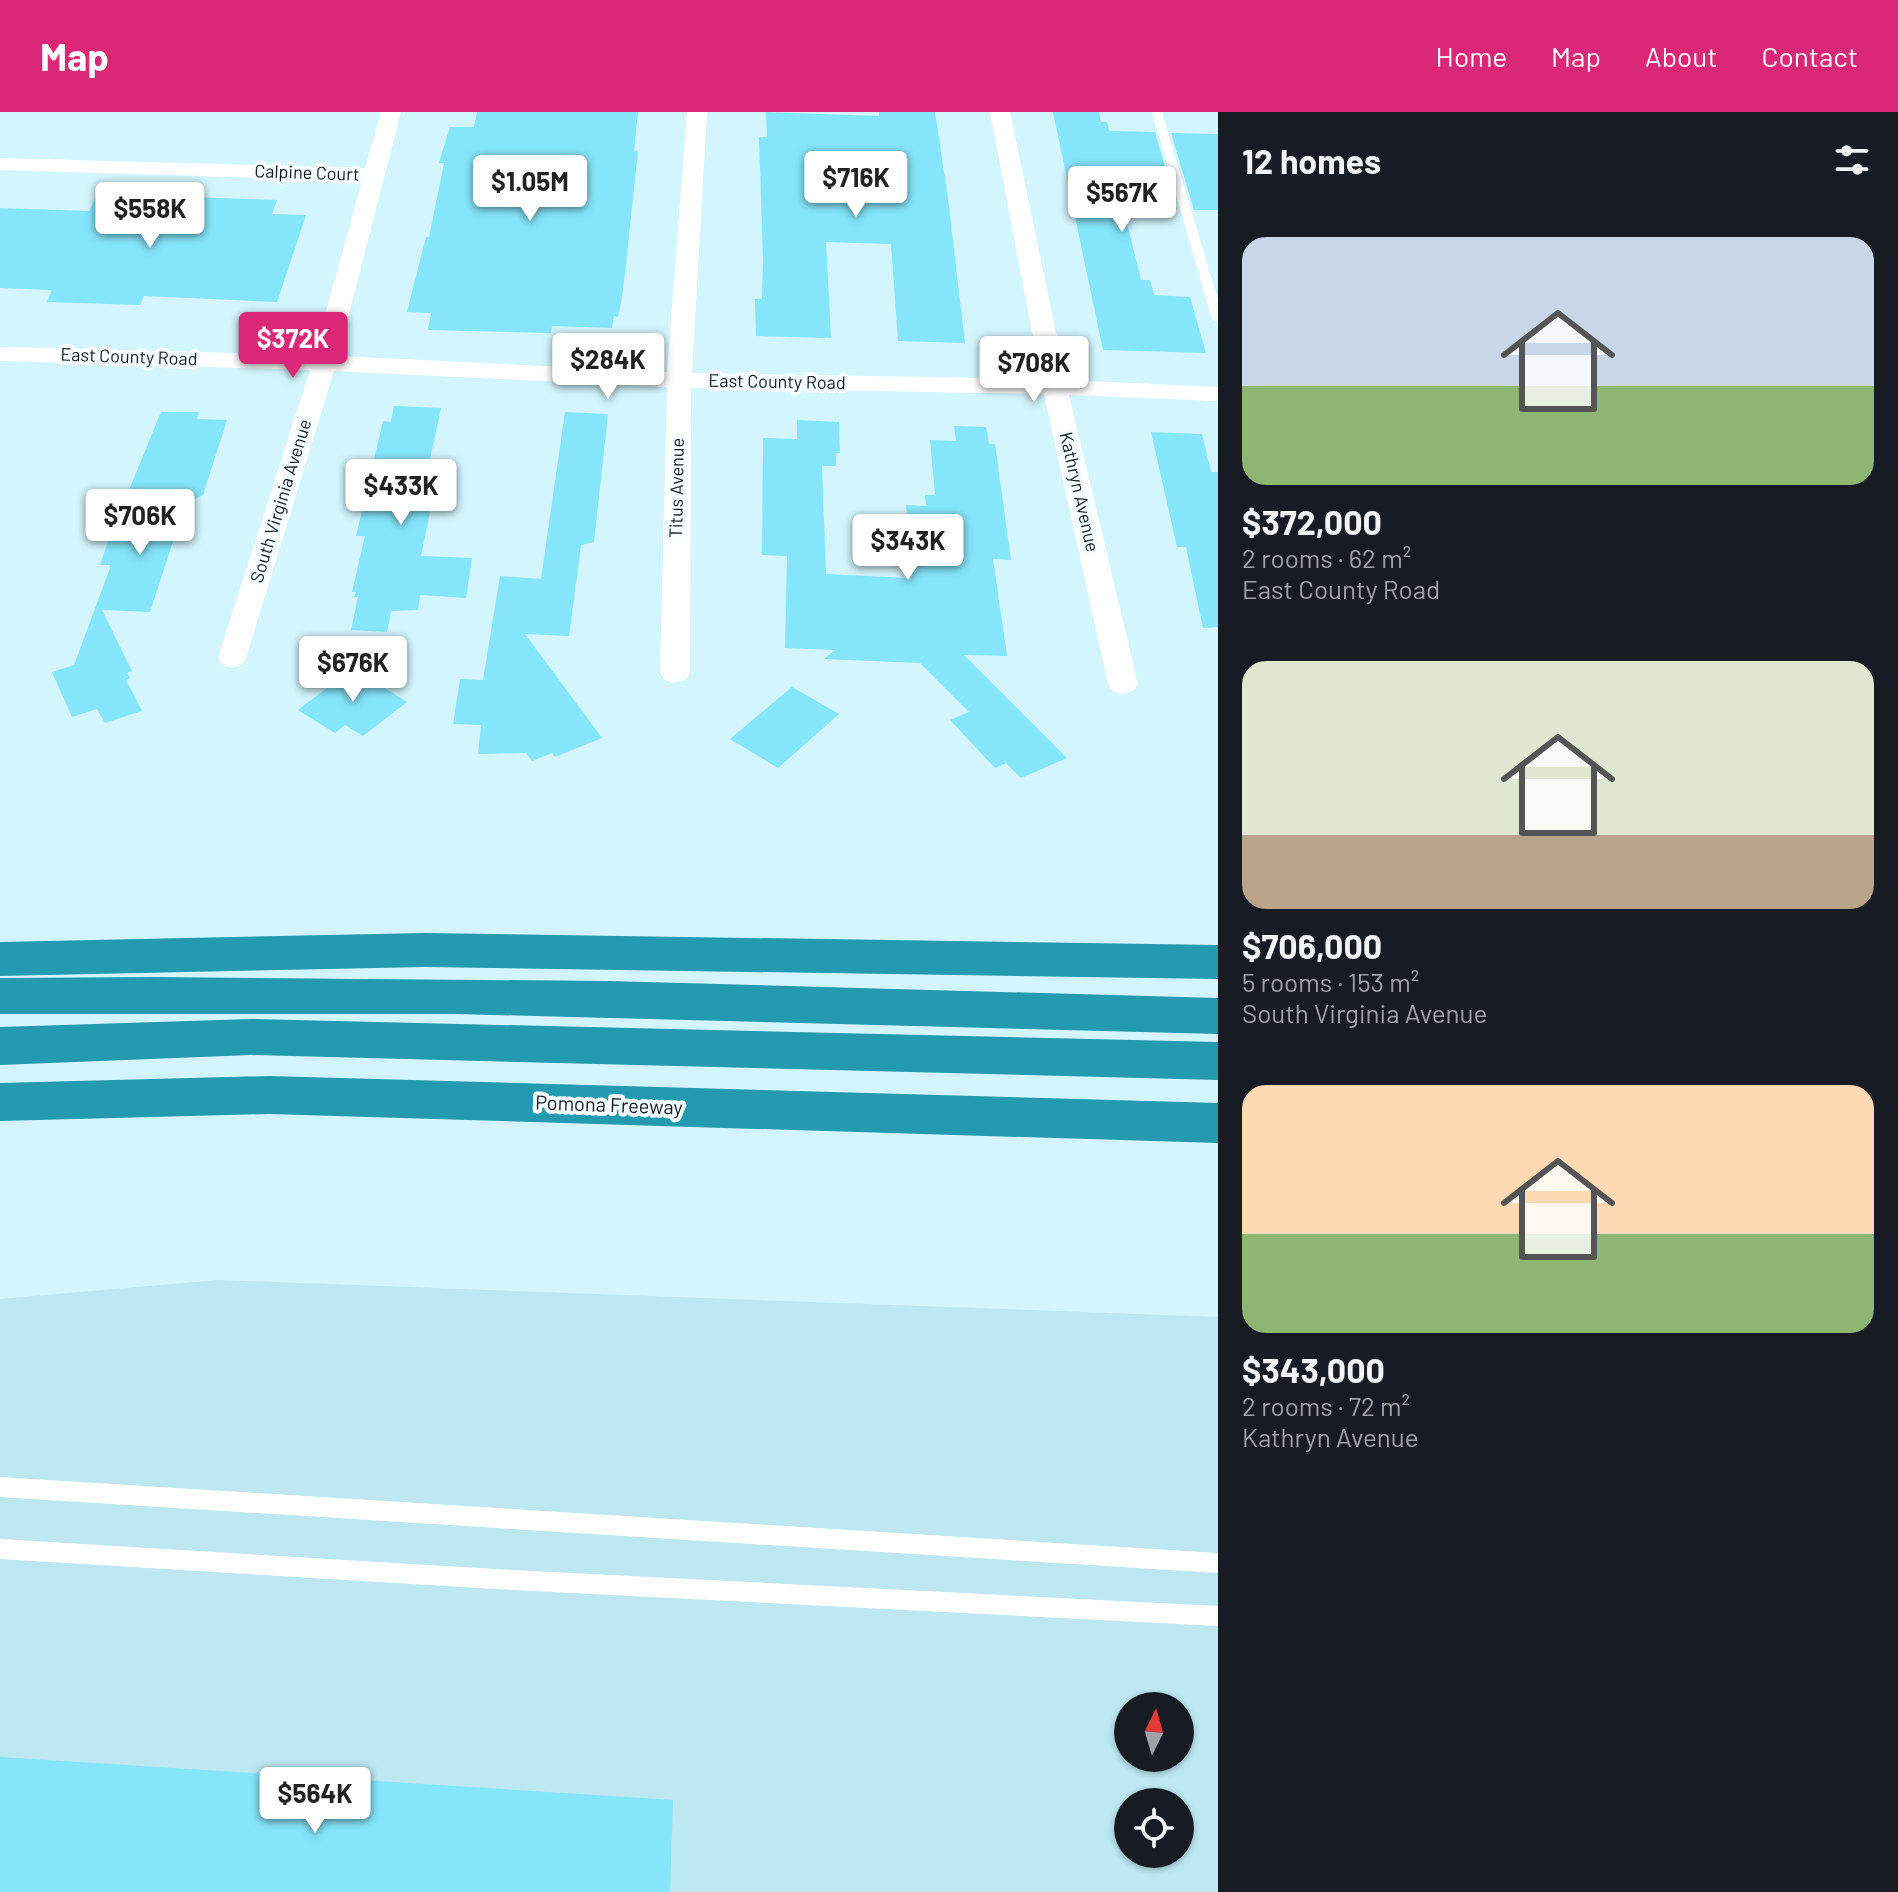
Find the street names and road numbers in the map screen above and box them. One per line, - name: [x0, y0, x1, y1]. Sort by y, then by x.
- street label: Calpine Court: [254, 159, 360, 185]
- street label: East County Road: [60, 343, 198, 369]
- street label: East County Road: [708, 369, 846, 393]
- street label: South Virginia Avenue: [245, 416, 315, 585]
- street label: Kathryn Avenue: [1056, 430, 1104, 554]
- street label: Titus Avenue: [664, 438, 688, 538]
- street label: Pomona Freeway: [535, 1089, 683, 1119]

